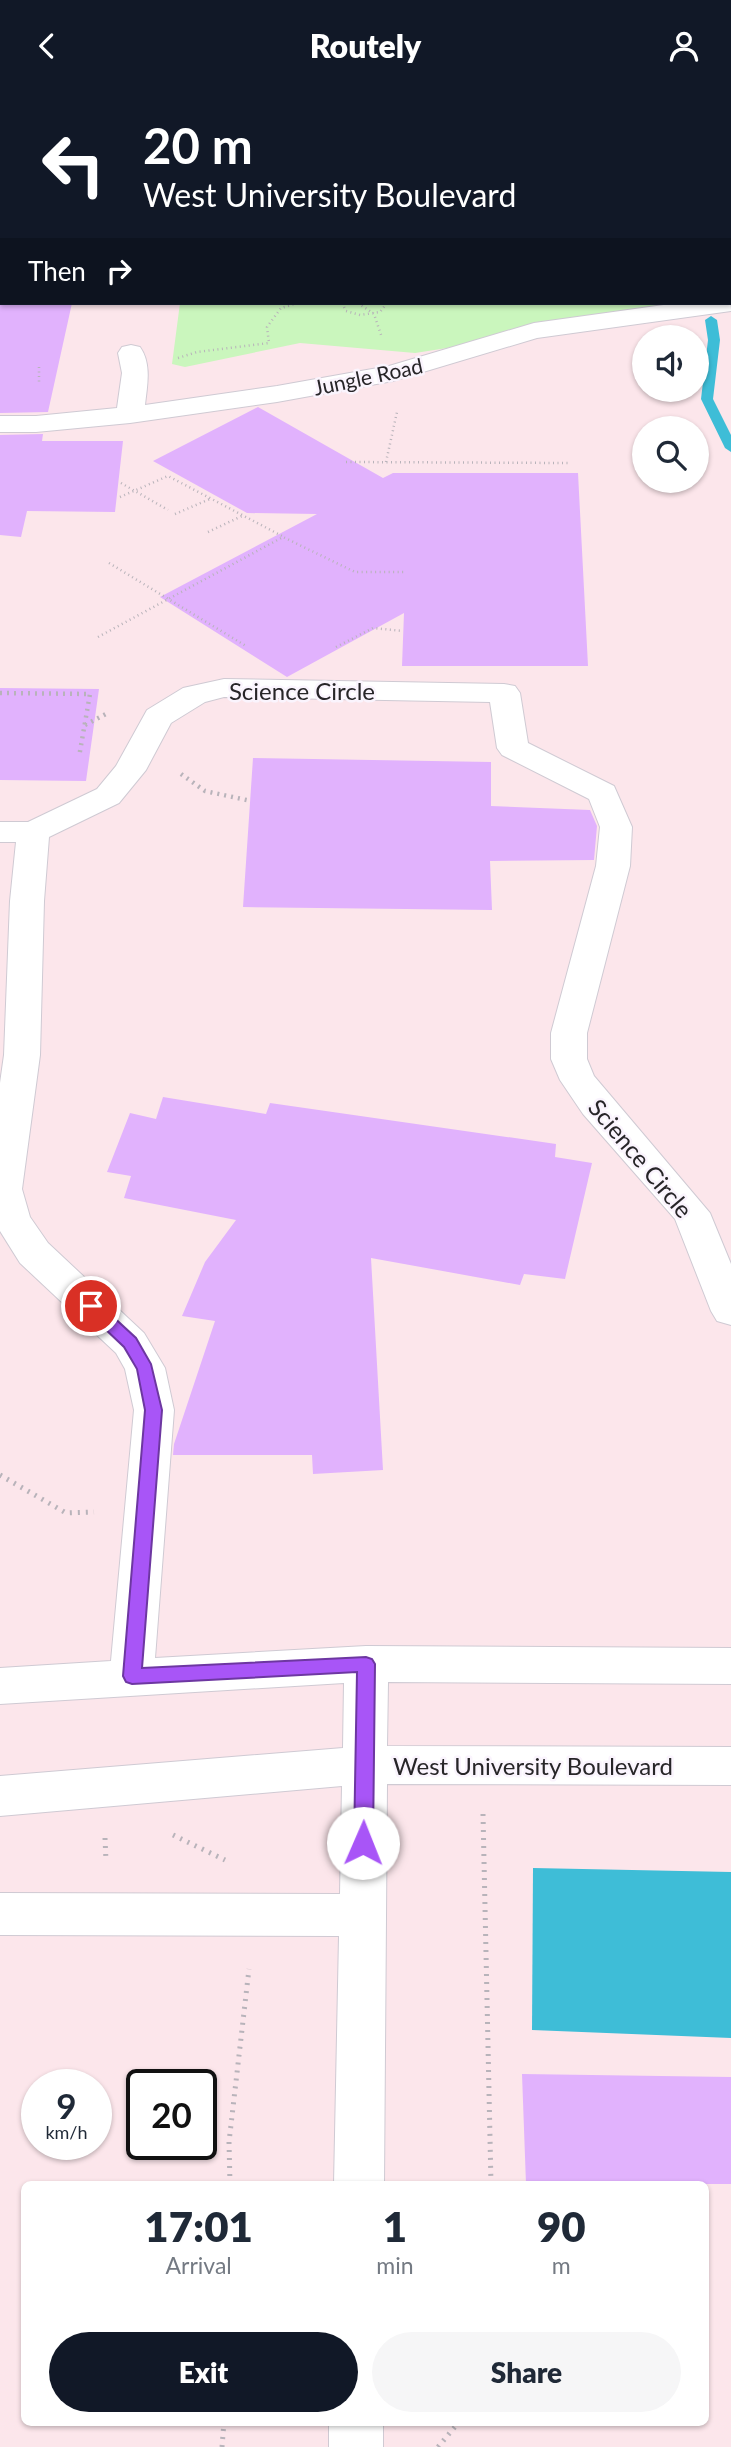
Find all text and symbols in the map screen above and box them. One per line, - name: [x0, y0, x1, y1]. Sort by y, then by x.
- text: Routely: [310, 26, 421, 65]
- icon: back: [28, 27, 66, 65]
- icon: person: [665, 27, 703, 65]
- text: 20 m: [143, 116, 253, 174]
- icon: left: [28, 119, 119, 210]
- text: West University Boulevard: [143, 175, 516, 214]
- icon: right: [100, 252, 138, 290]
- text: Then: [28, 255, 86, 287]
- map controls: [632, 325, 709, 493]
- button: sound: [632, 325, 709, 402]
- street label: Jungle Road: [311, 352, 425, 400]
- button: search: [632, 416, 709, 493]
- street label: Science Circle: [229, 676, 375, 705]
- street label: Science Circle: [583, 1093, 699, 1223]
- pin: [61, 1276, 121, 1336]
- icon: arrive: [72, 1287, 110, 1325]
- street label: West University Boulevard: [393, 1751, 673, 1780]
- position arrow: [326, 1806, 400, 1880]
- speed limit sign: 20: [126, 2069, 217, 2160]
- text: 9: [56, 2084, 77, 2126]
- text: km/h: [45, 2121, 88, 2143]
- text: 17:01: [144, 2201, 253, 2251]
- text: 1: [383, 2201, 407, 2251]
- text: 90: [537, 2201, 586, 2251]
- text: Arrival: [166, 2251, 232, 2279]
- text: min: [376, 2251, 414, 2279]
- text: m: [552, 2251, 571, 2279]
- button: Exit: [49, 2332, 358, 2412]
- button: Share: [372, 2332, 681, 2412]

